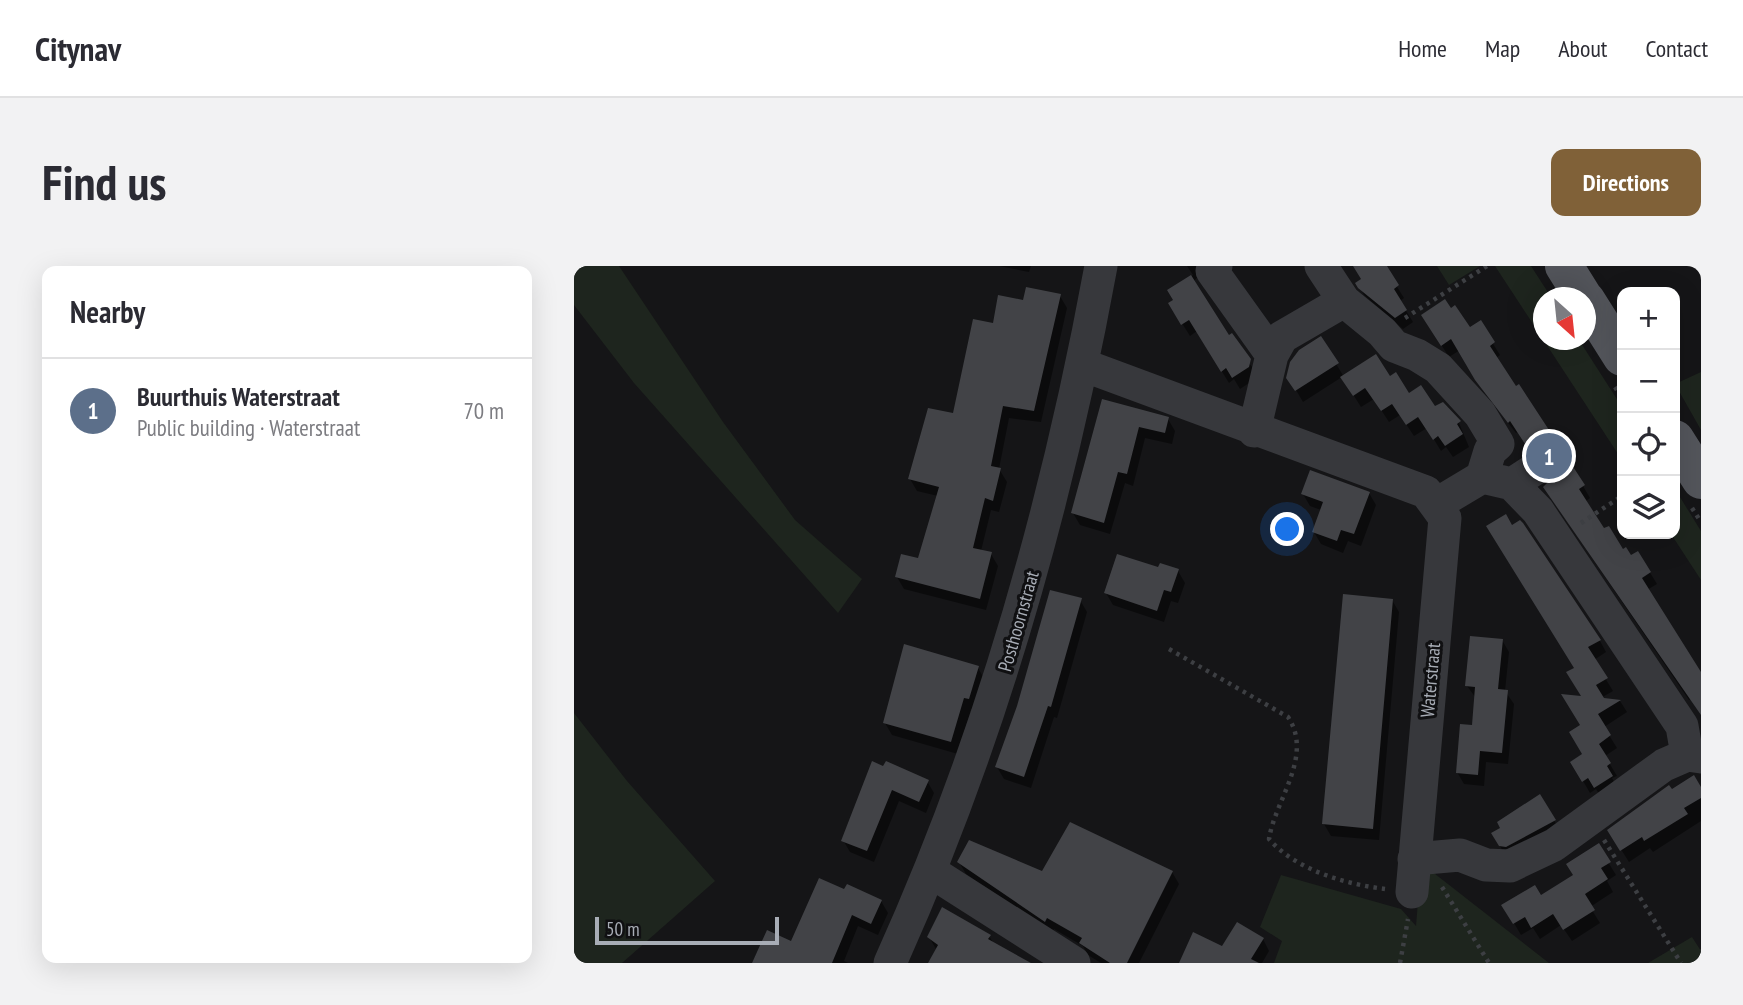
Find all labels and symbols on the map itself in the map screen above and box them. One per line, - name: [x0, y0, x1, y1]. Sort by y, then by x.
- north arrow: [1533, 287, 1596, 350]
- pin: 1: [1526, 430, 1572, 482]
- your location: [1270, 512, 1304, 546]
- street label: Posthoornstraat: [992, 567, 1044, 674]
- street label: Waterstraat: [1415, 641, 1445, 718]
- scale bar: [595, 914, 779, 946]

